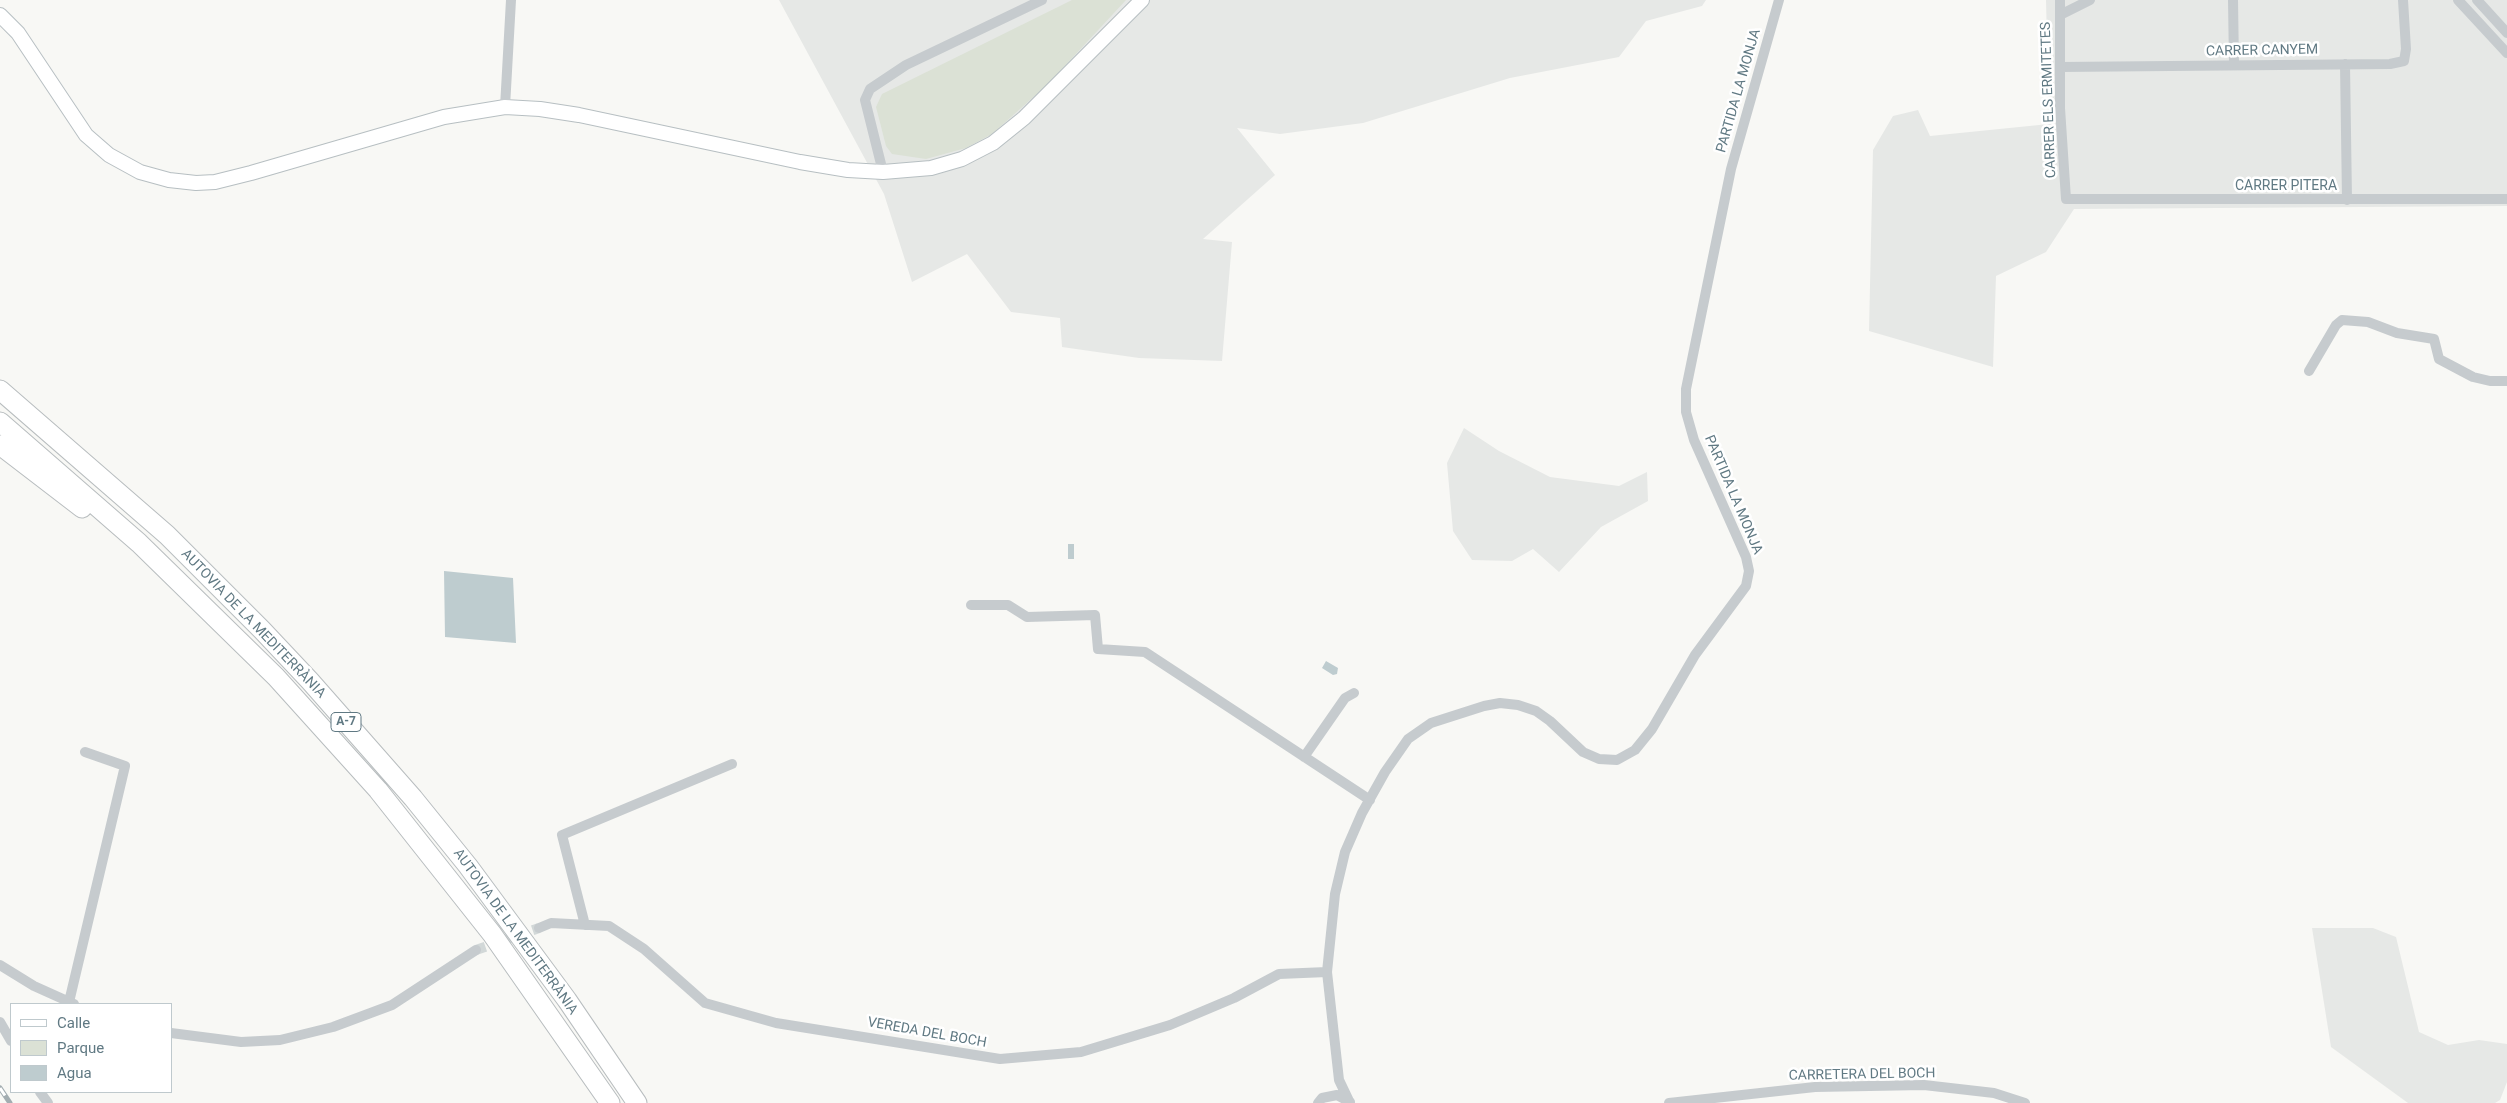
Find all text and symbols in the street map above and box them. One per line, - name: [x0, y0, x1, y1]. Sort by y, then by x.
- street label: CARRER ELS ERMITETES: [2038, 22, 2060, 178]
- street label: PARTIDA LA MONJA: [1713, 27, 1765, 155]
- street label: CARRER CANYEM: [2206, 42, 2318, 60]
- street label: CARRER PITERA: [2235, 178, 2337, 194]
- street label: PARTIDA LA MONJA: [1700, 433, 1766, 557]
- street label: AUTOVIA DE LA MEDITERRÀNIA: [177, 546, 329, 702]
- road number: A-7: [331, 712, 361, 732]
- street label: AUTOVIA DE LA MEDITERRÀNIA: [449, 846, 581, 1018]
- legend: [10, 1003, 172, 1093]
- text: Calle: [57, 1014, 90, 1032]
- street label: VEREDA DEL BOCH: [866, 1014, 988, 1052]
- text: Parque: [57, 1039, 104, 1057]
- text: Agua: [57, 1064, 92, 1082]
- street label: CARRETERA DEL BOCH: [1788, 1065, 1936, 1085]

